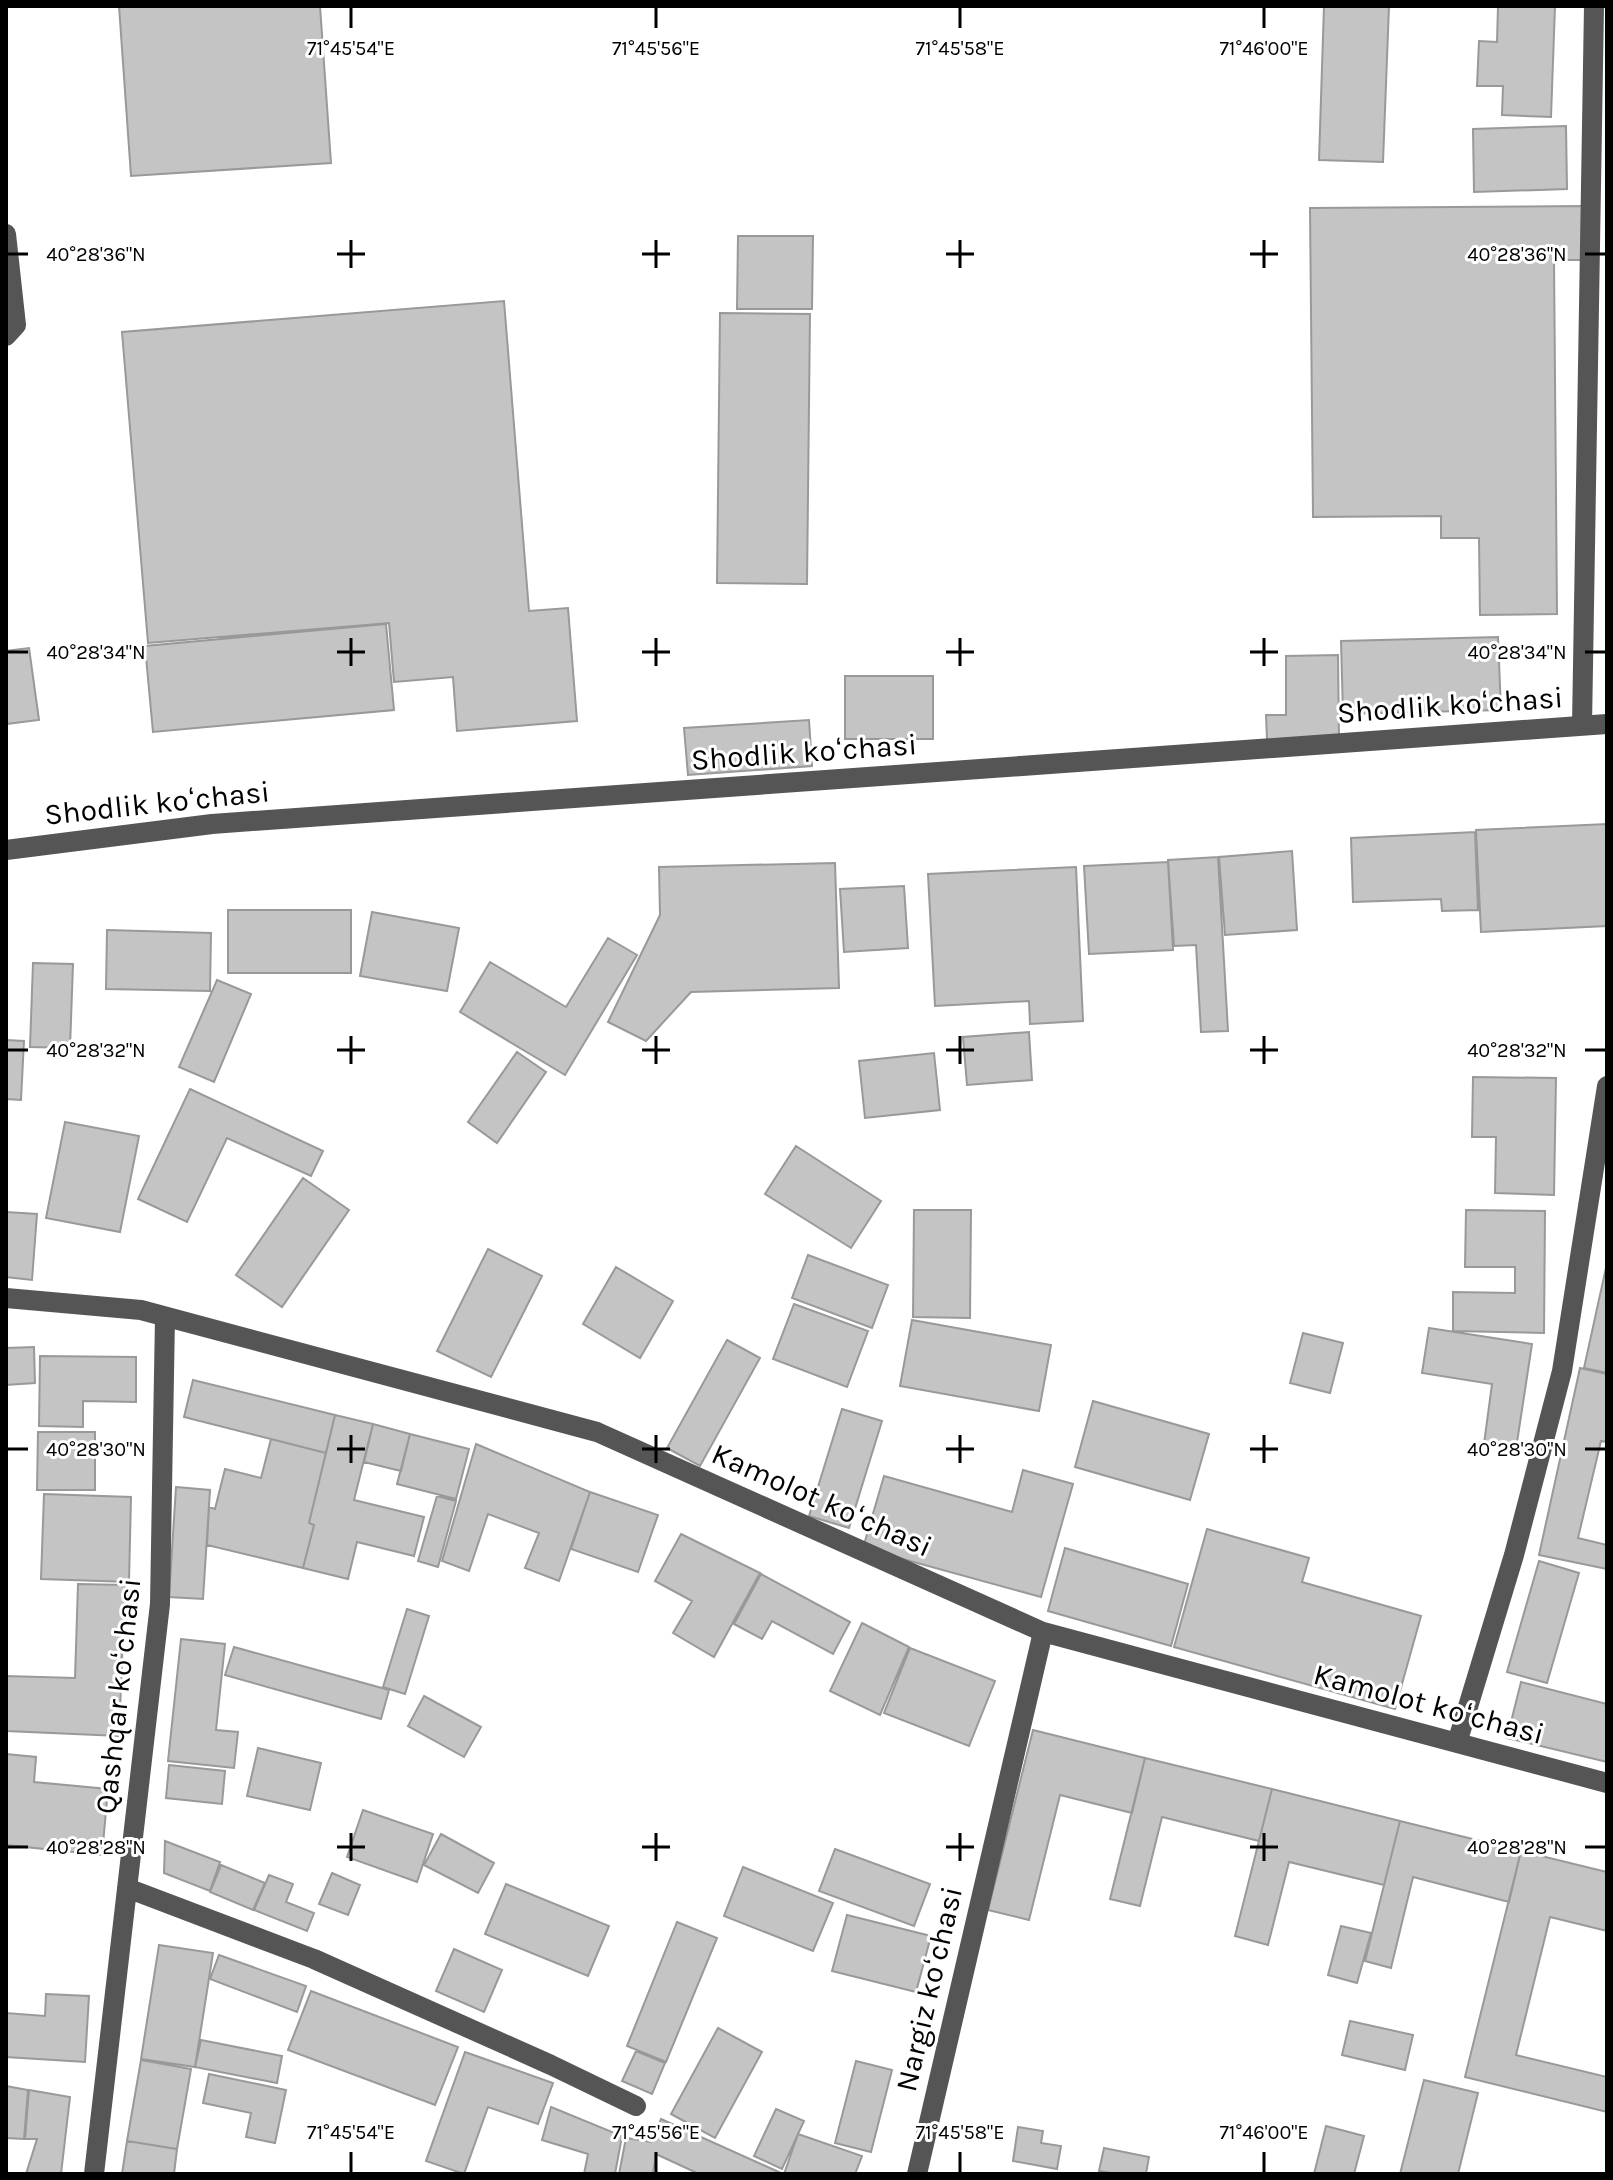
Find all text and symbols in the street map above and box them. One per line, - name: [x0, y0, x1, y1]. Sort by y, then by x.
- text: 71°45'54"E: [307, 37, 395, 60]
- text: 71°45'56"E: [612, 37, 700, 60]
- text: 71°45'58"E: [916, 37, 1004, 60]
- text: 71°46'00"E: [1219, 37, 1309, 60]
- text: 40°28'36"N: [46, 243, 146, 266]
- text: 40°28'36"N: [1467, 243, 1567, 266]
- text: 40°28'34"N: [46, 641, 146, 664]
- text: 40°28'34"N: [1467, 641, 1567, 664]
- street label: Shodlik koʻchasi: [1336, 679, 1564, 731]
- street label: Shodlik koʻchasi: [690, 726, 918, 778]
- street label: Shodlik koʻchasi: [42, 773, 272, 833]
- text: 40°28'32"N: [46, 1039, 146, 1062]
- text: 40°28'32"N: [1467, 1039, 1567, 1062]
- street label: Kamolot koʻchasi: [706, 1435, 938, 1565]
- text: 40°28'30"N: [46, 1438, 146, 1461]
- text: 40°28'30"N: [1467, 1438, 1567, 1461]
- street label: Qashqar koʻchasi: [88, 1576, 148, 1816]
- street label: Kamolot koʻchasi: [1310, 1656, 1548, 1752]
- text: 40°28'28"N: [46, 1836, 146, 1859]
- text: 40°28'28"N: [1467, 1836, 1567, 1859]
- street label: Nargiz koʻchasi: [888, 1883, 970, 2095]
- text: 71°45'54"E: [307, 2121, 395, 2144]
- text: 71°45'56"E: [612, 2121, 700, 2144]
- text: 71°45'58"E: [916, 2121, 1004, 2144]
- text: 71°46'00"E: [1219, 2121, 1309, 2144]

